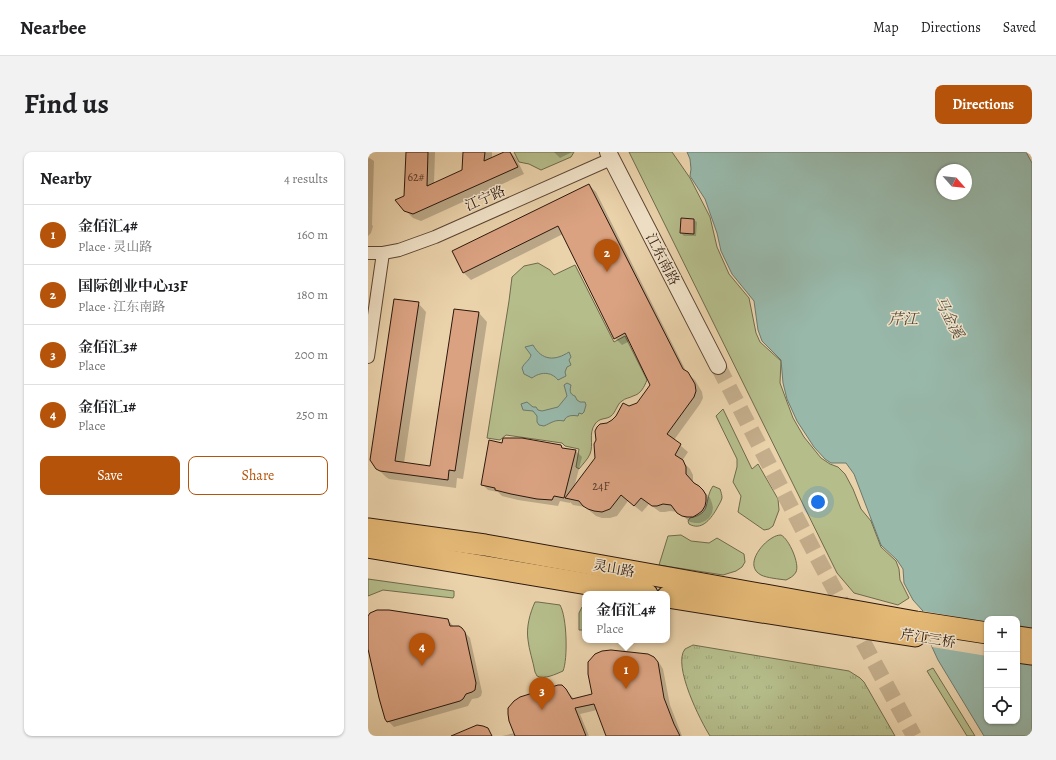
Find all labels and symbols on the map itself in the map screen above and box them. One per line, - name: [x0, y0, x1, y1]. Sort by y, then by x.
- north arrow: [936, 164, 972, 200]
- house number: 62#: [407, 169, 425, 185]
- street label: 江宁路: [462, 181, 508, 216]
- street label: 江东南路: [641, 230, 684, 288]
- pin: 2: [594, 239, 620, 272]
- water label: 马金溪: [930, 292, 969, 343]
- water label: 芹江: [888, 309, 920, 329]
- house number: 24F: [592, 478, 610, 494]
- your location: [808, 492, 828, 512]
- street label: 灵山路: [592, 555, 636, 581]
- street label: 芹江三桥: [899, 625, 957, 652]
- pin: 4: [409, 633, 435, 666]
- pin: 1: [613, 656, 639, 689]
- pin: 3: [529, 677, 555, 710]

